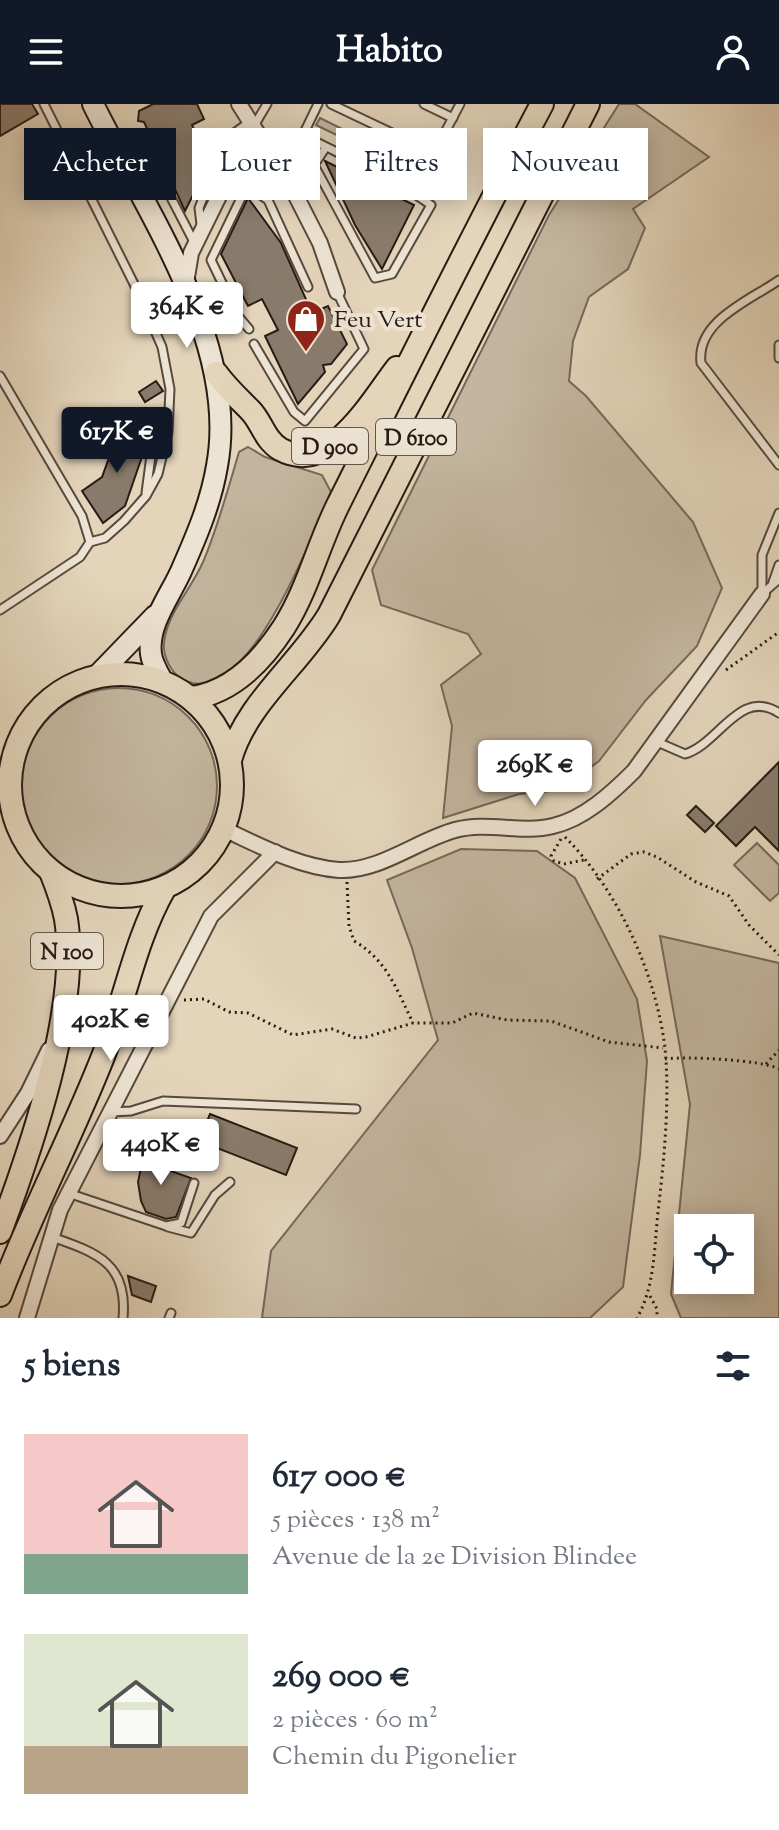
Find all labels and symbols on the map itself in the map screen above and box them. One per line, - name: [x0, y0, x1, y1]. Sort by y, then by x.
- pin: 364K €: [122, 282, 252, 350]
- shop icon: Feu Vert: [285, 298, 327, 353]
- place label: Feu Vert: [334, 304, 422, 338]
- pin: 617K €: [52, 407, 182, 475]
- road number: D 6100: [376, 419, 456, 455]
- road number: D 900: [292, 428, 368, 464]
- pin: 269K €: [470, 740, 600, 808]
- road number: N 100: [31, 933, 103, 969]
- pin: 402K €: [46, 995, 176, 1063]
- pin: 440K €: [96, 1119, 226, 1187]

